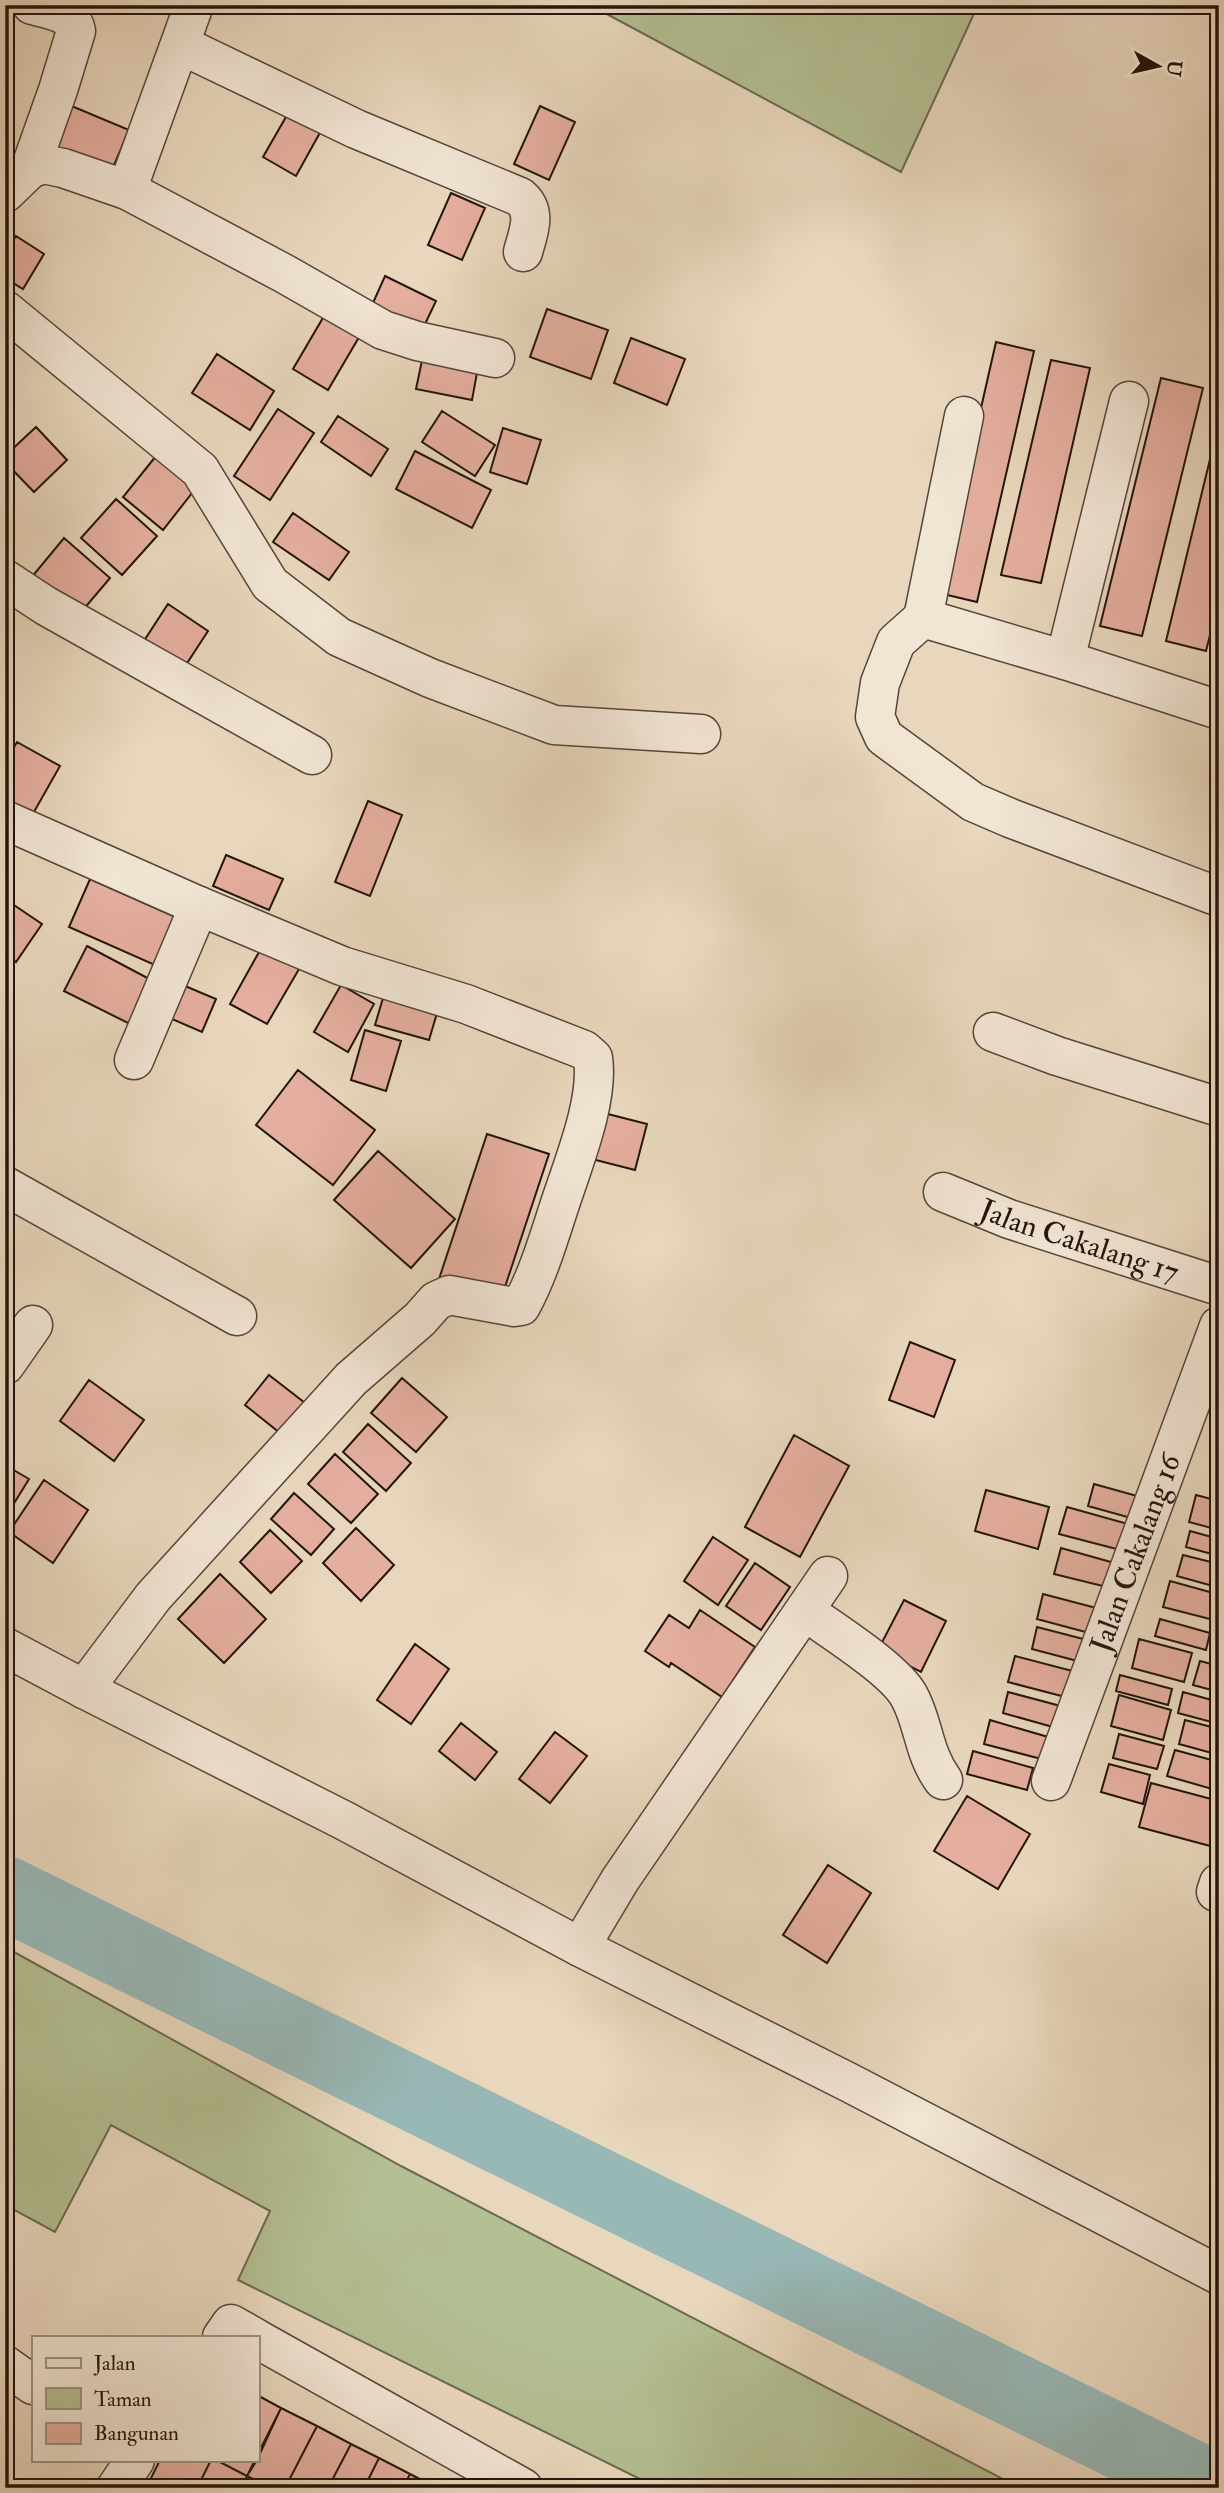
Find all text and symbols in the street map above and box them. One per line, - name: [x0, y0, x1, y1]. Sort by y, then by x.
- north arrow: [1122, 32, 1192, 102]
- text: U: [1161, 59, 1187, 78]
- street label: Jalan Cakalang 17: [973, 1190, 1184, 1291]
- street label: Jalan Cakalang 16: [1081, 1447, 1189, 1658]
- legend: [32, 2336, 259, 2462]
- text: Jalan: [93, 2350, 136, 2377]
- text: Taman: [94, 2386, 152, 2413]
- text: Bangunan: [94, 2420, 179, 2447]

